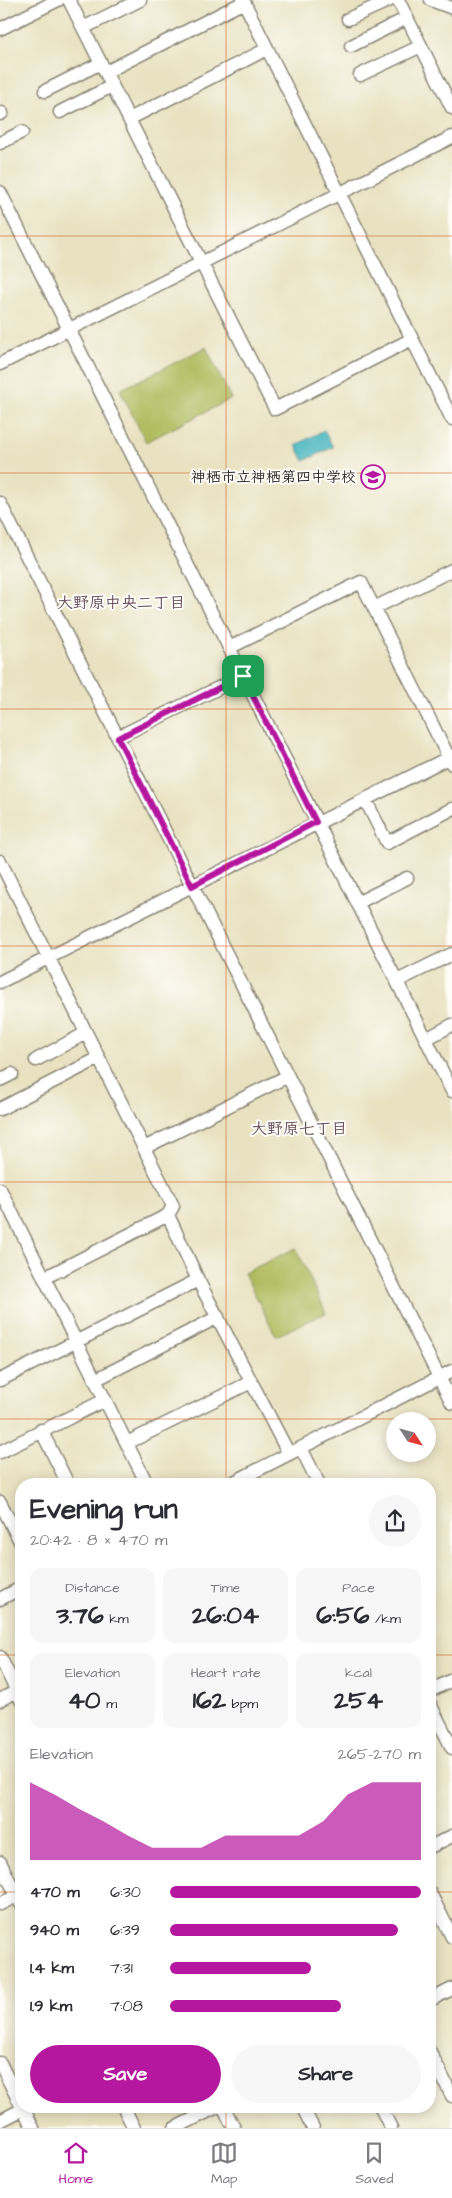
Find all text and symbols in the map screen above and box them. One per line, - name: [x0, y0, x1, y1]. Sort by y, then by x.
- school or university icon: 神栖市立神栖第四中学校: [360, 464, 386, 490]
- place label: 神栖市立神栖第四中学校: [191, 467, 356, 488]
- district label: 大野原中央二丁目: [57, 592, 185, 614]
- pin: [222, 655, 264, 697]
- icon: arrive: [229, 662, 257, 690]
- district label: 大野原七丁目: [251, 1118, 347, 1140]
- north arrow: [386, 1412, 436, 1462]
- map controls: [386, 1412, 436, 1462]
- text: Evening run: [30, 1490, 178, 1529]
- button: share: [369, 1495, 421, 1547]
- text: 20:42 · 8 × 470 m: [30, 1529, 167, 1551]
- text: Distance: [65, 1578, 120, 1598]
- text: Time: [211, 1578, 240, 1598]
- text: Pace: [342, 1578, 375, 1598]
- text: 3.76: [56, 1598, 104, 1633]
- text: 26:04: [192, 1598, 259, 1633]
- text: 6:56: [316, 1598, 369, 1633]
- text: km: [104, 1609, 129, 1629]
- text: /km: [369, 1609, 401, 1629]
- text: Elevation: [65, 1663, 120, 1683]
- text: Heart rate: [190, 1663, 261, 1683]
- text: kcal: [345, 1663, 372, 1683]
- text: 40: [68, 1683, 101, 1718]
- text: 162: [193, 1683, 226, 1718]
- text: 254: [334, 1683, 383, 1718]
- text: m: [101, 1694, 117, 1714]
- text: bpm: [226, 1694, 258, 1714]
- text: Elevation: [30, 1743, 93, 1765]
- text: 265–270 m: [338, 1743, 421, 1765]
- text: 470 m: [30, 1881, 80, 1903]
- text: 6:30: [110, 1881, 141, 1903]
- text: 940 m: [30, 1919, 79, 1941]
- text: 6:39: [110, 1919, 140, 1941]
- text: 1.4 km: [30, 1957, 74, 1979]
- text: 7:31: [110, 1957, 133, 1979]
- text: 1.9 km: [30, 1995, 72, 2017]
- text: 7:08: [110, 1995, 143, 2017]
- button: Save: [30, 2045, 221, 2103]
- button: Share: [231, 2045, 421, 2103]
- tab: Home: [59, 2139, 93, 2189]
- tab: Map: [210, 2139, 238, 2189]
- tab: Saved: [355, 2139, 393, 2189]

